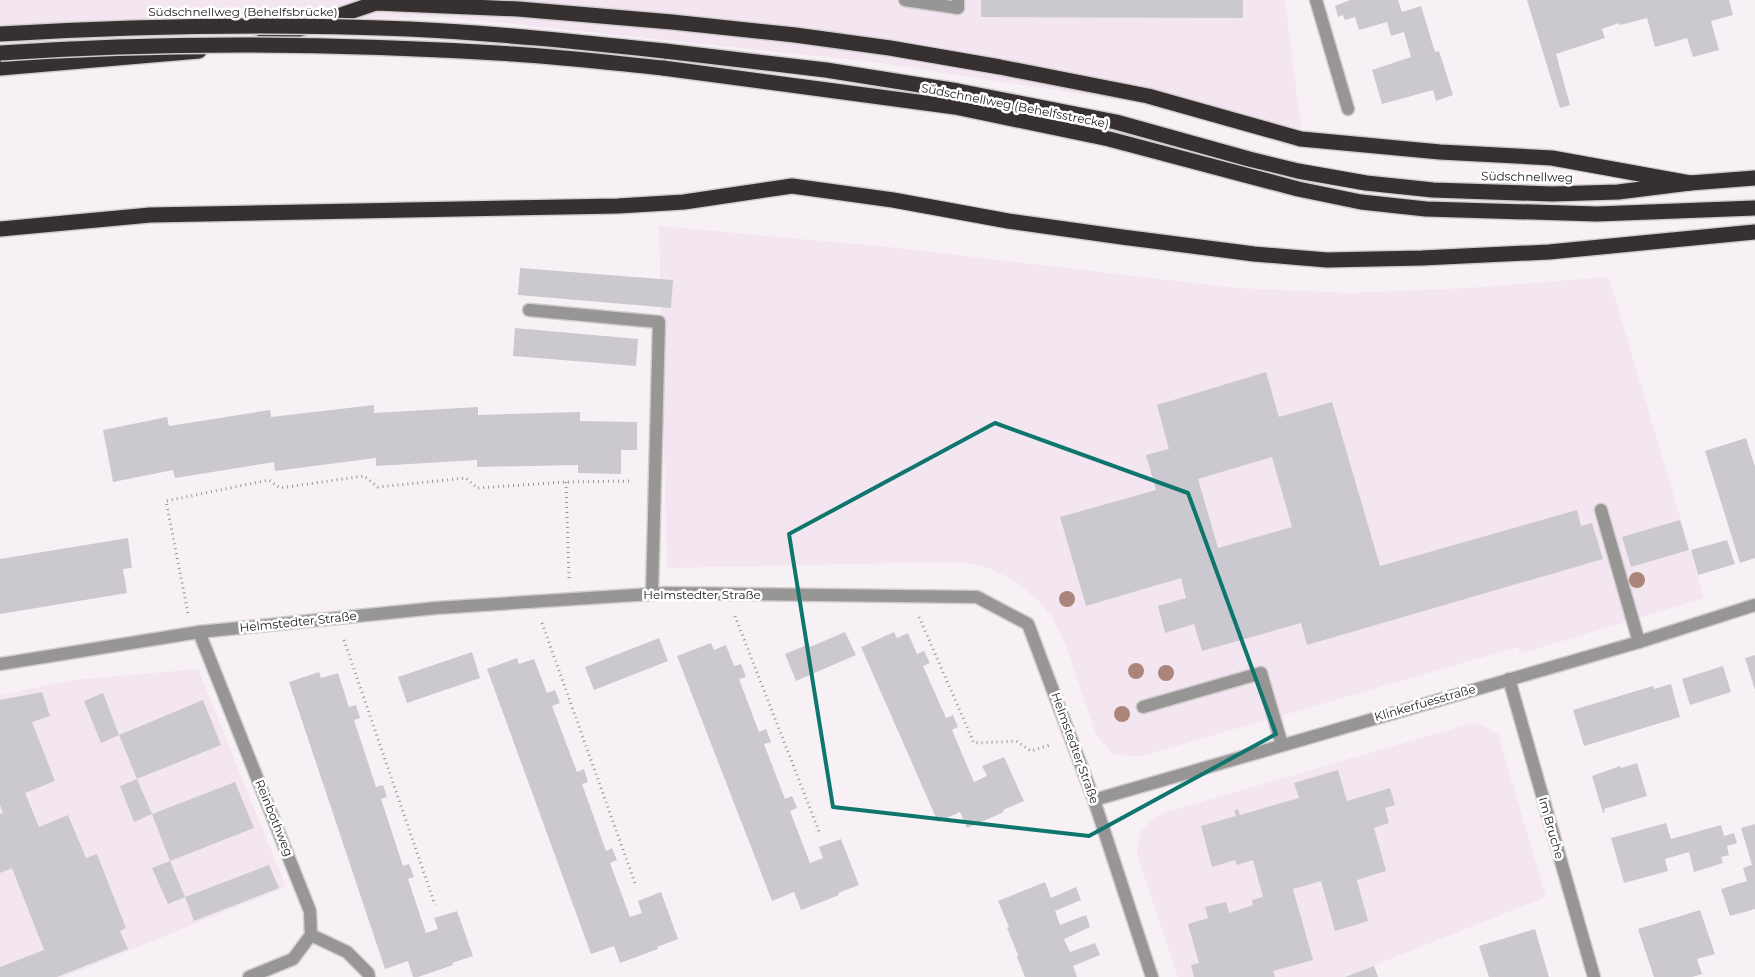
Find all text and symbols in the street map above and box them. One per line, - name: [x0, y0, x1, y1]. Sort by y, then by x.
- street label: Südschnellweg (Behelfsbrücke): [148, 4, 338, 19]
- street label: Südschnellweg (Behelfsstrecke): [920, 80, 1110, 131]
- street label: Südschnellweg: [1481, 168, 1573, 185]
- street label: Helmstedter Straße: [643, 587, 761, 602]
- street label: Helmstedter Straße: [239, 608, 357, 635]
- street label: Klinkerfuesstraße: [1372, 681, 1477, 724]
- street label: Helmstedter Straße: [1048, 690, 1103, 806]
- street label: Reinbothweg: [252, 777, 297, 858]
- street label: Im Bruche: [1536, 795, 1567, 860]

